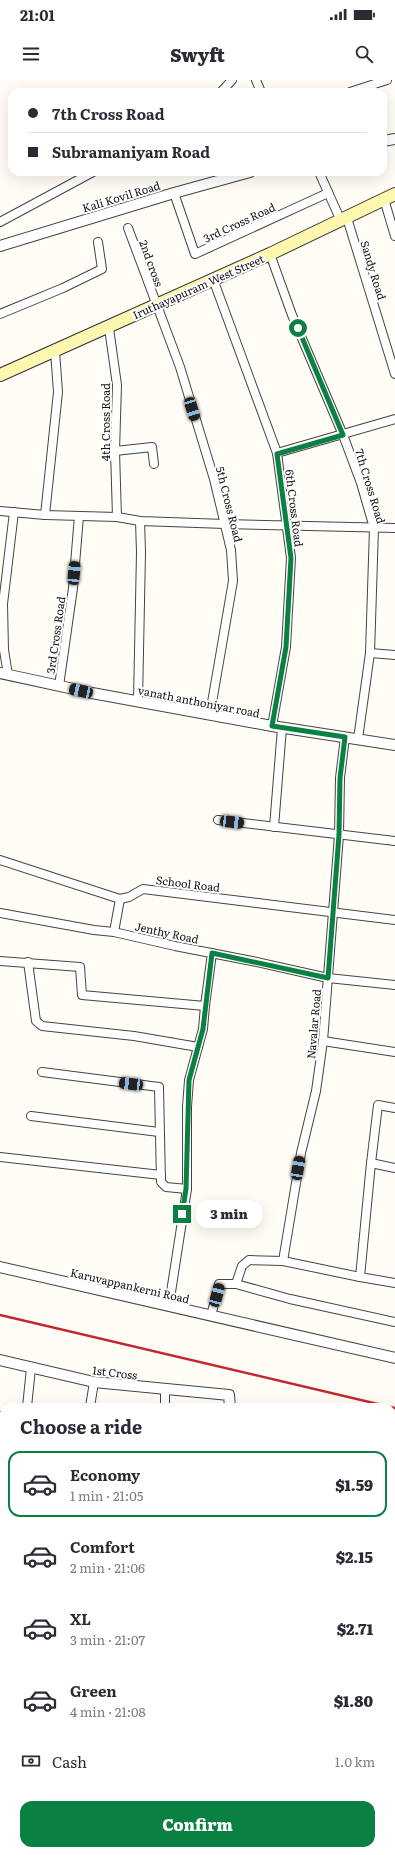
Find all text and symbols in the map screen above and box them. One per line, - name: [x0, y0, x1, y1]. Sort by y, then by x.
- text: 21:01: [20, 3, 55, 26]
- text: Swyft: [170, 41, 225, 68]
- icon: menu: [20, 43, 42, 65]
- icon: search: [353, 43, 375, 65]
- text: 7th Cross Road: [52, 102, 165, 125]
- text: Subramaniyam Road: [52, 140, 210, 163]
- street label: Kali Kovil Road: [80, 176, 162, 215]
- street label: 3rd Cross Road: [200, 198, 278, 246]
- street label: 2nd cross: [136, 237, 168, 289]
- street label: Sandy Road: [357, 238, 391, 302]
- street label: Iruthayapuram West Street: [130, 249, 267, 322]
- route start: [289, 319, 307, 337]
- street label: 4th Cross Road: [97, 383, 113, 461]
- car: [183, 396, 201, 422]
- street label: 7th Cross Road: [352, 447, 390, 526]
- street label: 5th Cross Road: [213, 465, 247, 544]
- street label: 6th Cross Road: [282, 468, 308, 548]
- car: [67, 561, 81, 585]
- street label: 3rd Cross Road: [42, 595, 68, 675]
- street label: vanath anthoniyar road: [137, 681, 262, 721]
- car: [68, 683, 94, 699]
- car: [219, 815, 245, 829]
- street label: School Road: [155, 871, 221, 895]
- street label: Jenthy Road: [134, 917, 201, 947]
- street label: Navalar Road: [302, 988, 324, 1060]
- car: [118, 1077, 144, 1091]
- car: [290, 1155, 306, 1181]
- callout: 3 min: [196, 1200, 262, 1228]
- text: 3 min: [210, 1204, 248, 1223]
- route end: [173, 1205, 191, 1223]
- street label: Karuvappankerni Road: [69, 1264, 191, 1307]
- car: [208, 1282, 226, 1308]
- street label: 1st Cross: [92, 1361, 138, 1383]
- text: Choose a ride: [20, 1413, 142, 1440]
- text: Economy: [70, 1463, 140, 1486]
- icon: car: [22, 1466, 58, 1502]
- text: $1.59: [335, 1473, 373, 1496]
- text: 1 min · 21:05: [70, 1486, 143, 1505]
- text: Comfort: [70, 1535, 135, 1558]
- icon: car: [22, 1538, 58, 1574]
- text: $2.15: [336, 1545, 373, 1568]
- text: 2 min · 21:06: [70, 1558, 145, 1577]
- text: XL: [70, 1607, 91, 1630]
- icon: car: [22, 1610, 58, 1646]
- text: $2.71: [337, 1617, 373, 1640]
- text: 3 min · 21:07: [70, 1630, 145, 1649]
- text: Green: [70, 1679, 117, 1702]
- icon: car: [22, 1682, 58, 1718]
- text: $1.80: [334, 1689, 373, 1712]
- text: 4 min · 21:08: [70, 1702, 146, 1721]
- icon: cash: [20, 1750, 42, 1772]
- text: Cash: [52, 1750, 87, 1773]
- text: 1.0 km: [335, 1752, 375, 1771]
- button: Confirm: [20, 1801, 375, 1847]

